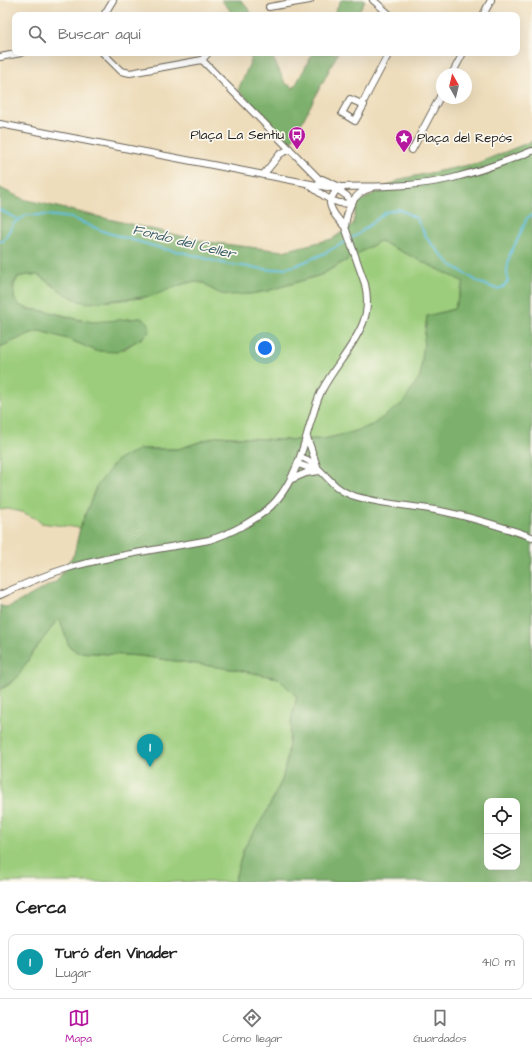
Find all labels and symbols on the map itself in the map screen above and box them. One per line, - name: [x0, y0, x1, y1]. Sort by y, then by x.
- north arrow: [436, 68, 472, 104]
- bus stop icon: Plaça La Sentiu: [287, 125, 307, 150]
- place label: Plaça La Sentiu: [190, 126, 284, 144]
- place icon: Plaça del Repós: [394, 128, 414, 153]
- place label: Plaça del Repós: [417, 129, 513, 147]
- water label: Fondo del Celler: [131, 220, 239, 265]
- your location: [255, 338, 275, 358]
- pin: 1: [137, 734, 163, 767]

